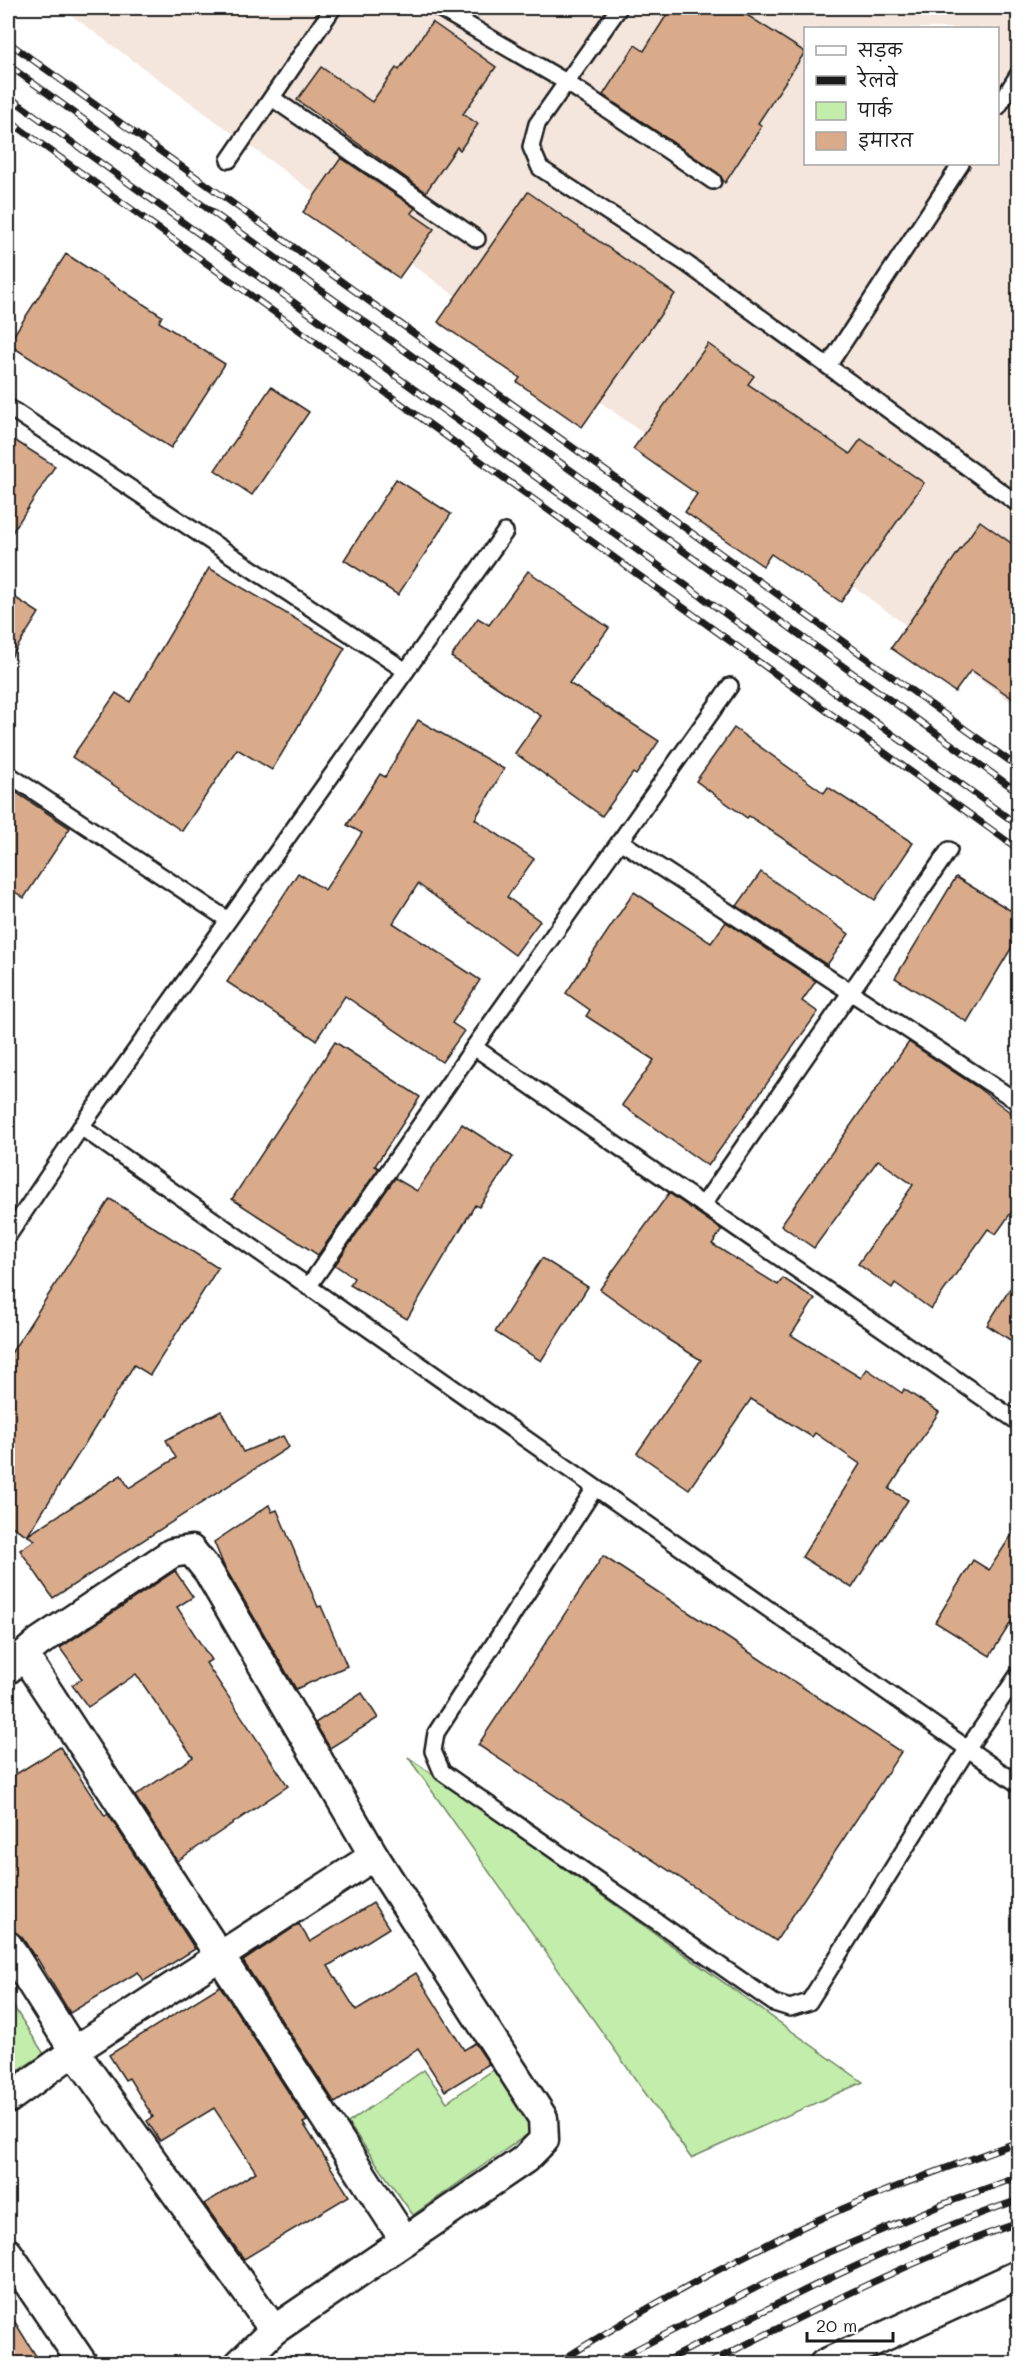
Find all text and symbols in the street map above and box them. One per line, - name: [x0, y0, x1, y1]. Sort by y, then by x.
- legend: [804, 27, 999, 165]
- text: सड़क: [857, 38, 903, 62]
- text: रेलवे: [856, 65, 899, 92]
- text: पार्क: [857, 97, 893, 122]
- text: इमारत: [858, 128, 914, 152]
- scale bar: [807, 2305, 892, 2343]
- text: 20 m: [816, 2313, 857, 2337]

